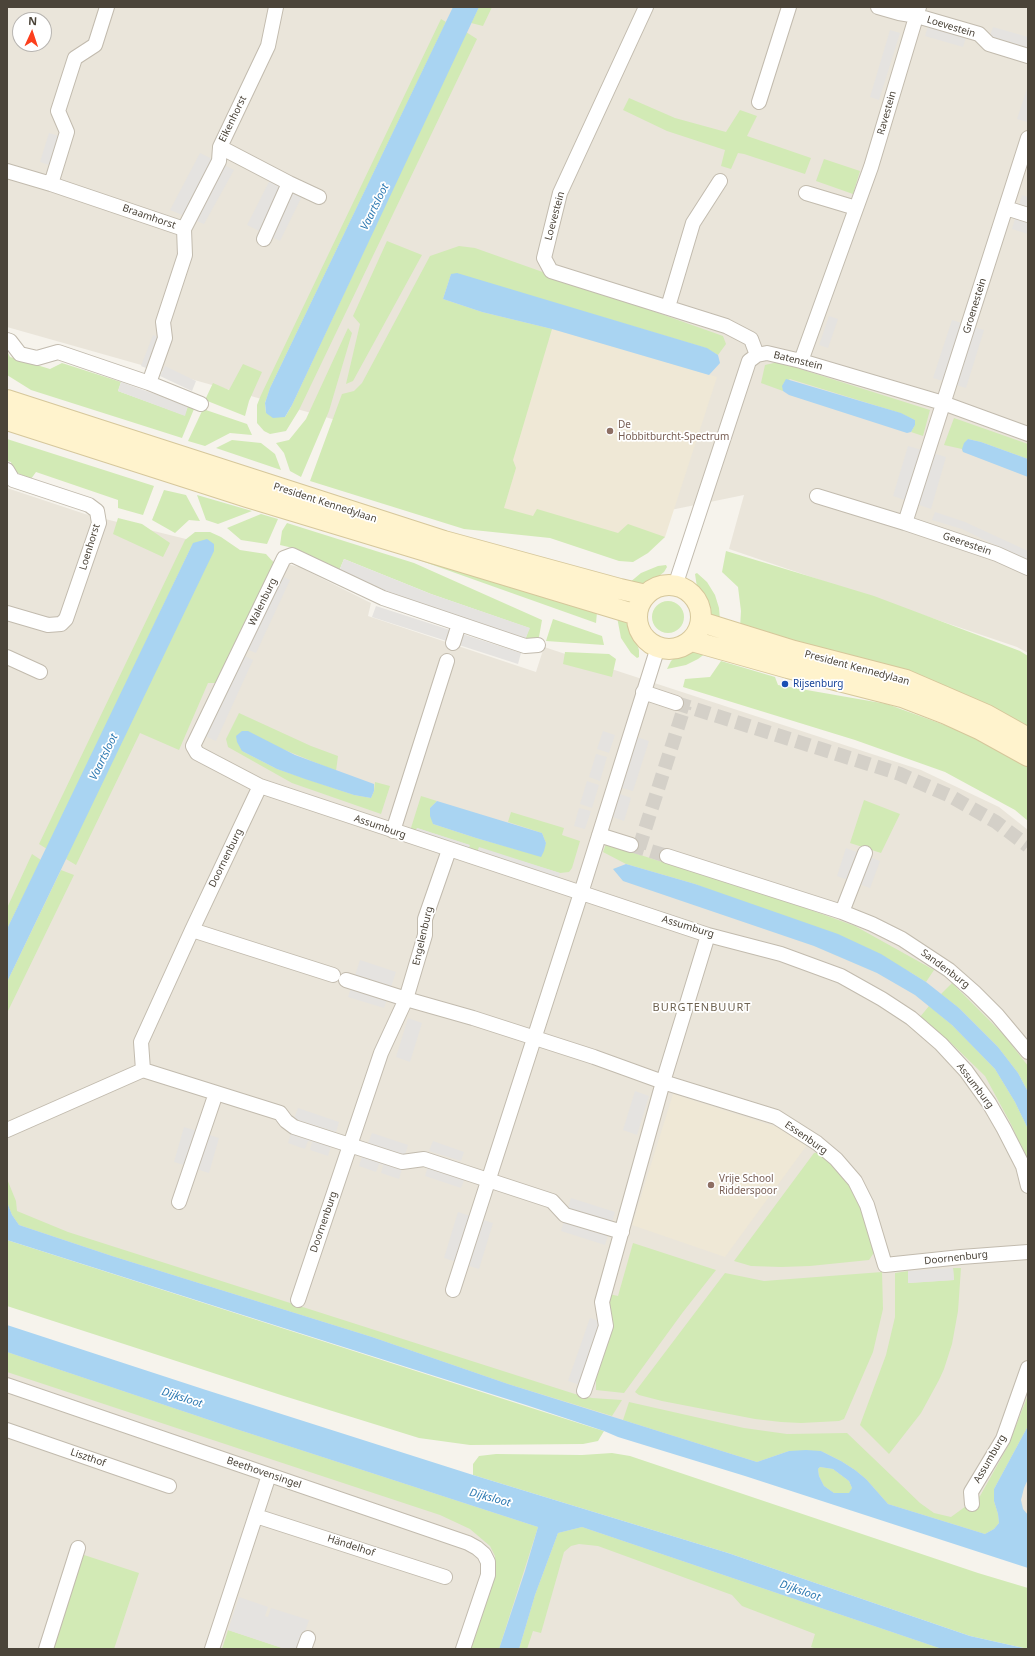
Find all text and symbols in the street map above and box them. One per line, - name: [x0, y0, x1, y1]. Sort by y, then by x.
- north arrow: [12, 12, 52, 52]
- text: N: [28, 13, 37, 28]
- street label: Loevestein: [925, 14, 977, 40]
- street label: Ravestein: [875, 90, 899, 136]
- street label: Eikenhorst: [217, 94, 249, 144]
- water label: Vaartsloot: [358, 182, 392, 232]
- street label: Loevestein: [543, 190, 567, 242]
- street label: Braamhorst: [121, 202, 177, 232]
- street label: Groenestein: [961, 277, 989, 335]
- street label: Batenstein: [772, 349, 824, 373]
- place label: De Hobbitburcht-Spectrum: [618, 419, 729, 442]
- marker: De Hobbitburcht-Spectrum: [605, 426, 615, 436]
- street label: President Kennedylaan: [272, 481, 378, 525]
- street label: Loenhorst: [77, 522, 103, 572]
- street label: Geerestein: [941, 530, 993, 558]
- street label: Walenburg: [246, 576, 280, 628]
- street label: President Kennedylaan: [803, 648, 911, 688]
- place label: Rijsenburg: [793, 678, 843, 690]
- marker: Rijsenburg: [780, 679, 790, 689]
- water label: Vaartsloot: [87, 732, 121, 782]
- street label: Assumburg: [353, 813, 407, 841]
- street label: Doornenburg: [207, 827, 245, 889]
- street label: Engelenburg: [410, 905, 436, 967]
- street label: Assumburg: [660, 913, 716, 941]
- street label: Sandenburg: [918, 947, 972, 991]
- district label: BURGTENBUURT: [653, 1001, 751, 1015]
- street label: Assumburg: [954, 1061, 996, 1111]
- street label: Essenburg: [782, 1119, 830, 1157]
- place label: Vrije School Ridderspoor: [719, 1173, 777, 1196]
- marker: Vrije School Ridderspoor: [706, 1180, 716, 1190]
- street label: Doornenburg: [308, 1190, 340, 1254]
- street label: Doornenburg: [924, 1249, 988, 1267]
- water label: Dijksloot: [160, 1385, 204, 1411]
- street label: Assumburg: [971, 1433, 1009, 1485]
- street label: Liszthof: [69, 1446, 107, 1470]
- street label: Beethovensingel: [225, 1455, 303, 1491]
- water label: Dijksloot: [468, 1486, 512, 1510]
- street label: Händelhof: [326, 1533, 376, 1559]
- water label: Dijksloot: [778, 1578, 822, 1604]

